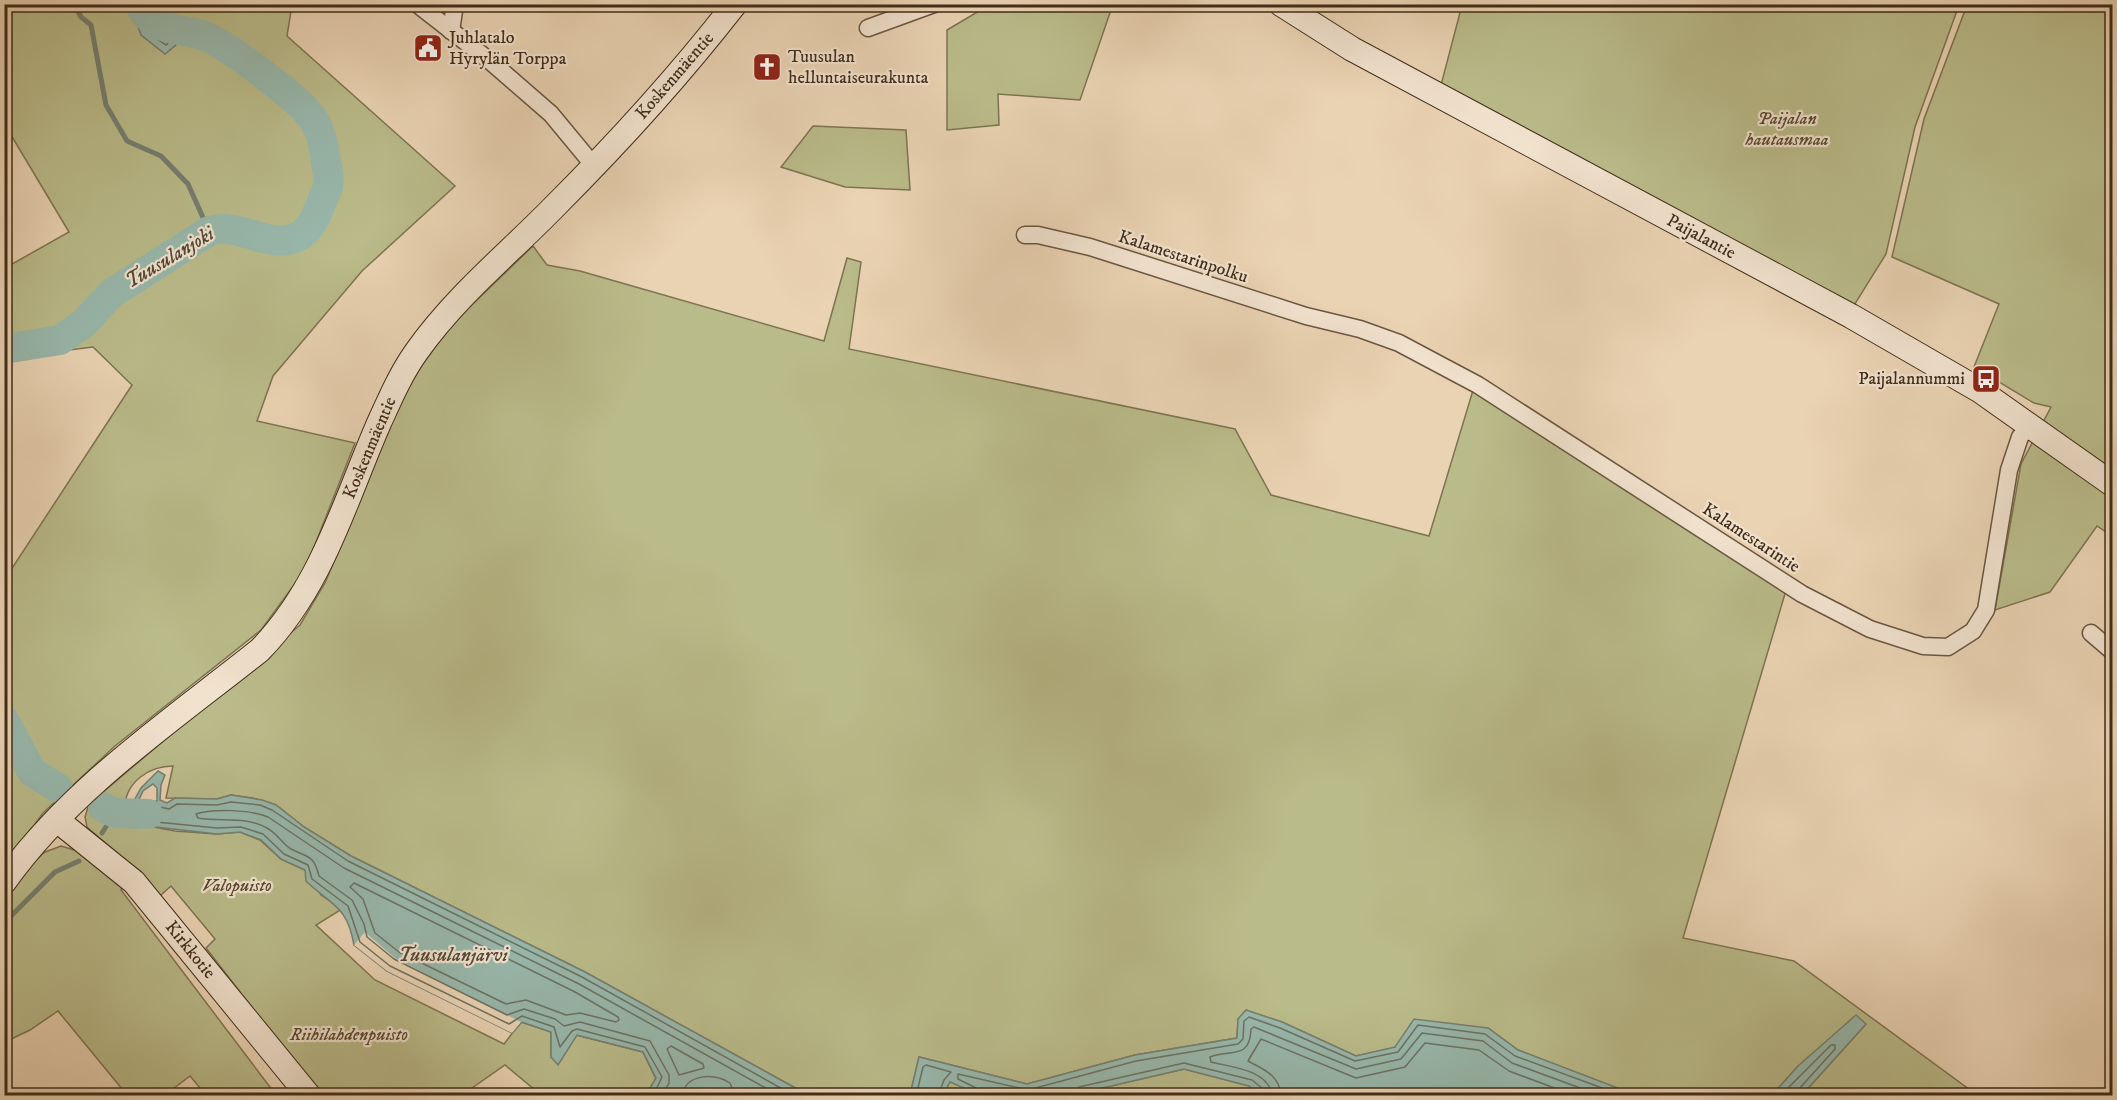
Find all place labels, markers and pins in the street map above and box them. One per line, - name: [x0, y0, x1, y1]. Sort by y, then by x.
- place label: Juhlatalo Hyrylän Torppa: [447, 27, 567, 70]
- public building icon: Juhlatalo Hyrylän Torppa: [412, 32, 444, 64]
- place label: Tuusulan helluntaiseurakunta: [788, 46, 929, 89]
- church icon: Tuusulan helluntaiseurakunta: [751, 51, 783, 83]
- bus stop icon: Paijalannummi: [1970, 363, 2002, 395]
- place label: Paijalannummi: [1858, 368, 1965, 390]

